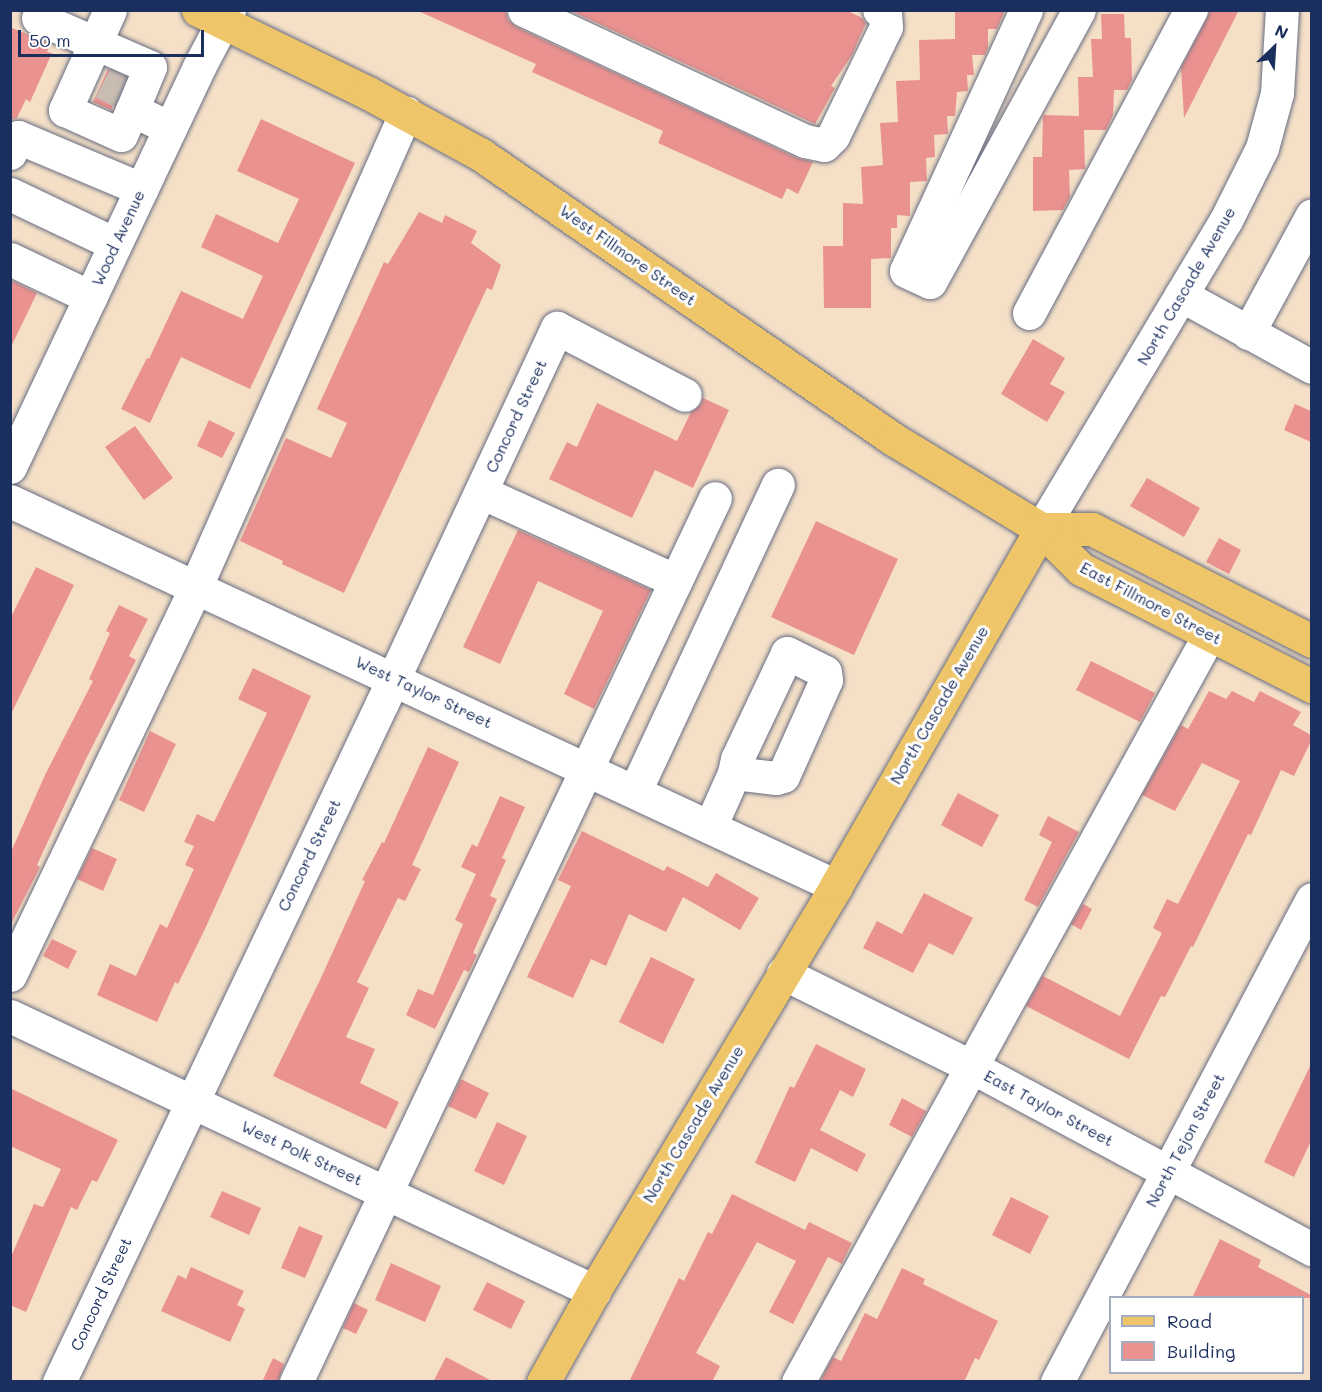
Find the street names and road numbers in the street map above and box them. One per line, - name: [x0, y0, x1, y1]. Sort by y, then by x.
- street label: Wood Avenue: [87, 187, 149, 289]
- street label: West Fillmore Street: [556, 201, 700, 309]
- street label: North Cascade Avenue: [1133, 203, 1239, 369]
- street label: Concord Street: [481, 356, 551, 476]
- street label: East Fillmore Street: [1077, 558, 1225, 648]
- street label: North Cascade Avenue: [886, 622, 992, 788]
- street label: West Taylor Street: [353, 652, 495, 732]
- street label: Concord Street: [273, 796, 345, 914]
- street label: North Cascade Avenue: [639, 1042, 747, 1206]
- street label: East Taylor Street: [981, 1066, 1117, 1150]
- street label: North Tejon Street: [1142, 1070, 1228, 1210]
- street label: West Polk Street: [238, 1116, 366, 1190]
- street label: Concord Street: [66, 1234, 136, 1354]

